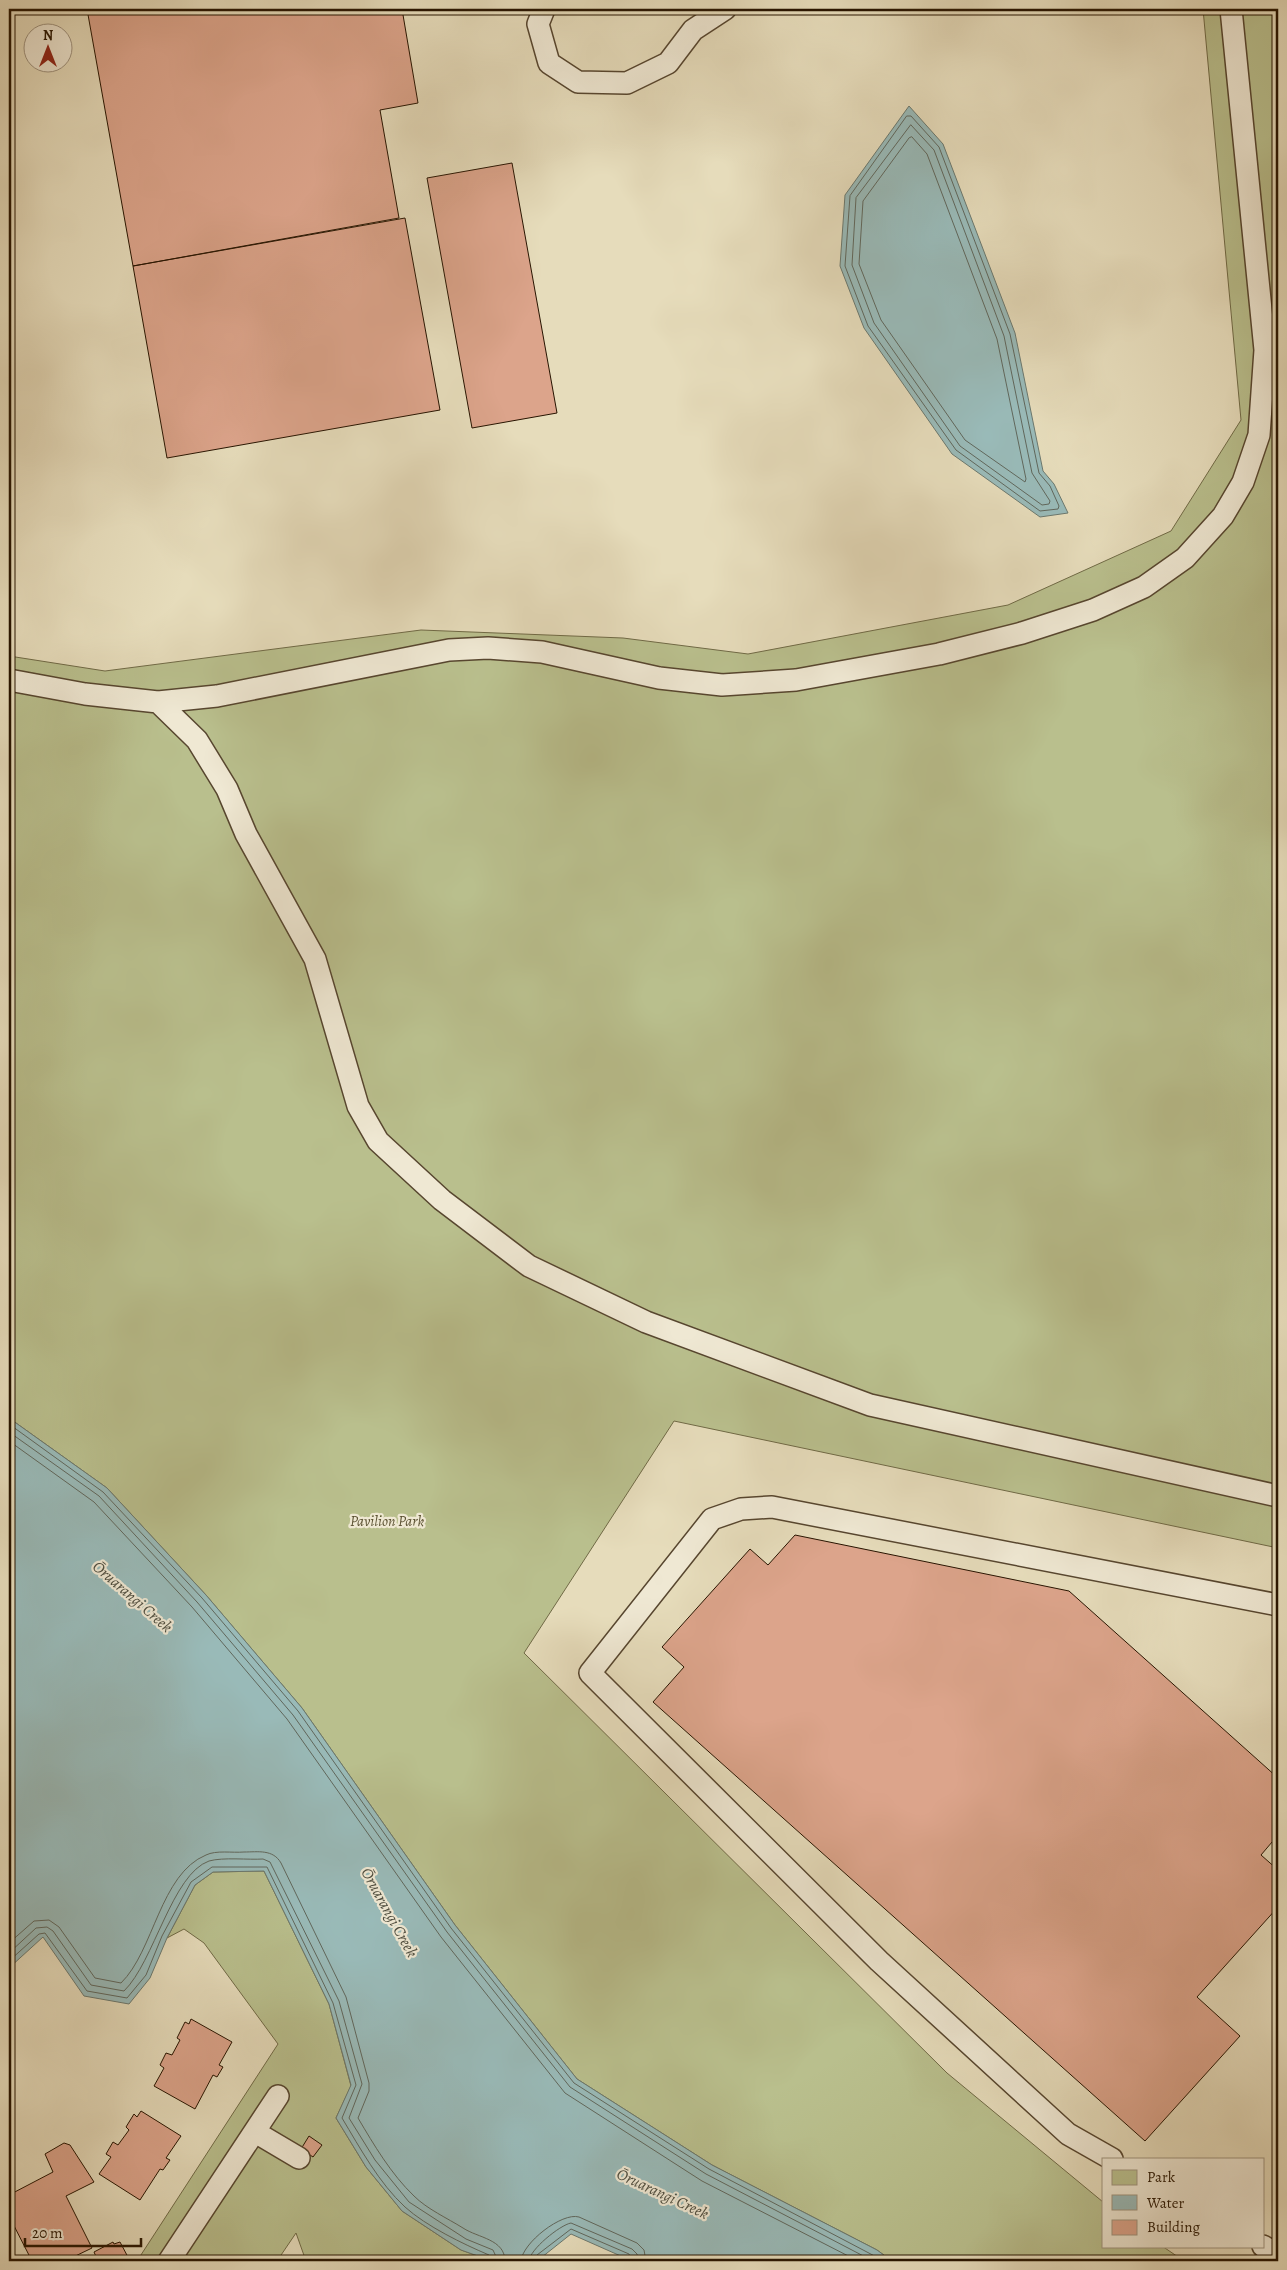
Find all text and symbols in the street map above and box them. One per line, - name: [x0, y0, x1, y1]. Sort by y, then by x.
- north arrow: [22, 22, 72, 72]
- text: N: [43, 26, 53, 45]
- park label: Pavilion Park: [350, 1511, 424, 1531]
- water label: Ōruarangi Creek: [88, 1556, 177, 1638]
- water label: Ōruarangi Creek: [355, 1864, 423, 1961]
- legend: [1102, 2158, 1264, 2248]
- water label: Ōruarangi Creek: [613, 2163, 712, 2225]
- text: Park: [1147, 2167, 1176, 2187]
- text: Water: [1146, 2193, 1184, 2213]
- scale bar: [25, 2215, 141, 2247]
- text: Building: [1147, 2217, 1200, 2237]
- text: 20 m: [32, 2223, 63, 2243]

